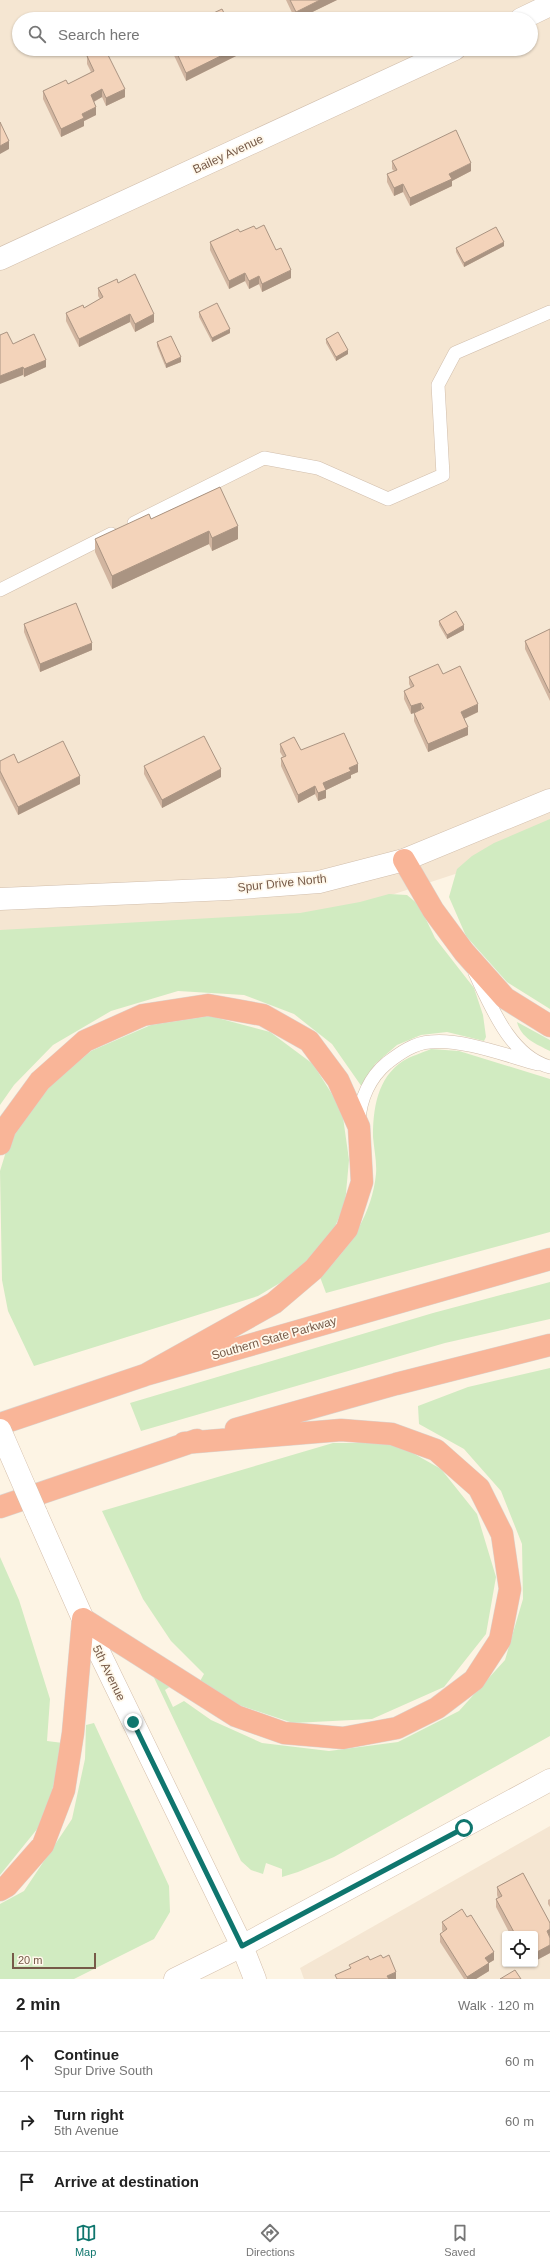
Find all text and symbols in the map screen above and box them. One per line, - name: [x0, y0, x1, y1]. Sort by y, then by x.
- search box: [12, 12, 538, 56]
- icon: search: [26, 23, 48, 45]
- text: Search here: [58, 26, 140, 43]
- street label: Bailey Avenue: [191, 131, 266, 176]
- street label: Spur Drive North: [237, 871, 327, 895]
- street label: Southern State Parkway: [210, 1313, 338, 1363]
- street label: 5th Avenue: [90, 1643, 129, 1703]
- route end: [124, 1713, 142, 1731]
- route start: [455, 1819, 473, 1837]
- map controls: [502, 1931, 538, 1967]
- button: locate: [502, 1931, 538, 1967]
- scale bar: [12, 1951, 96, 1970]
- text: 20 m: [18, 1954, 42, 1966]
- text: 2 min: [16, 1995, 60, 2014]
- text: Walk · 120 m: [458, 1998, 534, 2013]
- text: Continue: [54, 2046, 119, 2063]
- icon: ahead: [16, 2051, 38, 2073]
- text: 60 m: [505, 2054, 534, 2069]
- text: Spur Drive South: [54, 2063, 153, 2078]
- text: Turn right: [54, 2106, 124, 2123]
- icon: right: [16, 2111, 38, 2133]
- text: 60 m: [505, 2114, 534, 2129]
- text: 5th Avenue: [54, 2123, 119, 2138]
- icon: arrive: [16, 2171, 38, 2193]
- text: Arrive at destination: [54, 2173, 199, 2190]
- tab: Map: [75, 2222, 97, 2258]
- tab: Directions: [246, 2222, 295, 2258]
- tab: Saved: [444, 2222, 475, 2258]

